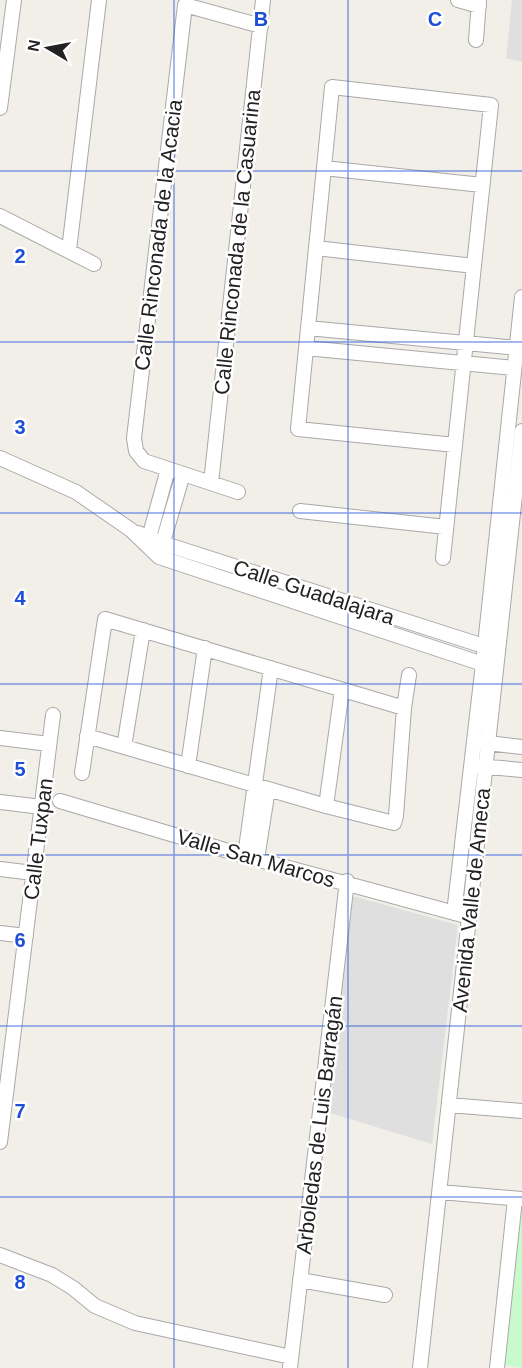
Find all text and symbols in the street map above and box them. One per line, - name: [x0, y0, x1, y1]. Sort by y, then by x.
- text: B: [254, 8, 268, 30]
- text: C: [428, 8, 442, 30]
- north arrow: [18, 18, 78, 78]
- text: N: [24, 38, 43, 53]
- street label: Calle Rinconada de la Casuarina: [210, 88, 265, 396]
- street label: Calle Rinconada de la Acacia: [130, 98, 186, 372]
- text: 2: [14, 245, 26, 267]
- text: 3: [14, 416, 26, 438]
- street label: Calle Guadalajara: [231, 555, 398, 629]
- text: 4: [14, 587, 26, 609]
- text: 5: [14, 758, 26, 780]
- street label: Calle Tuxpan: [19, 777, 57, 901]
- street label: Avenida Valle de Ameca: [448, 786, 494, 1013]
- street label: Valle San Marcos: [174, 824, 338, 892]
- text: 6: [14, 929, 26, 951]
- street label: Arboledas de Luis Barragán: [292, 994, 346, 1256]
- text: 7: [14, 1100, 26, 1122]
- text: 8: [14, 1271, 26, 1293]

